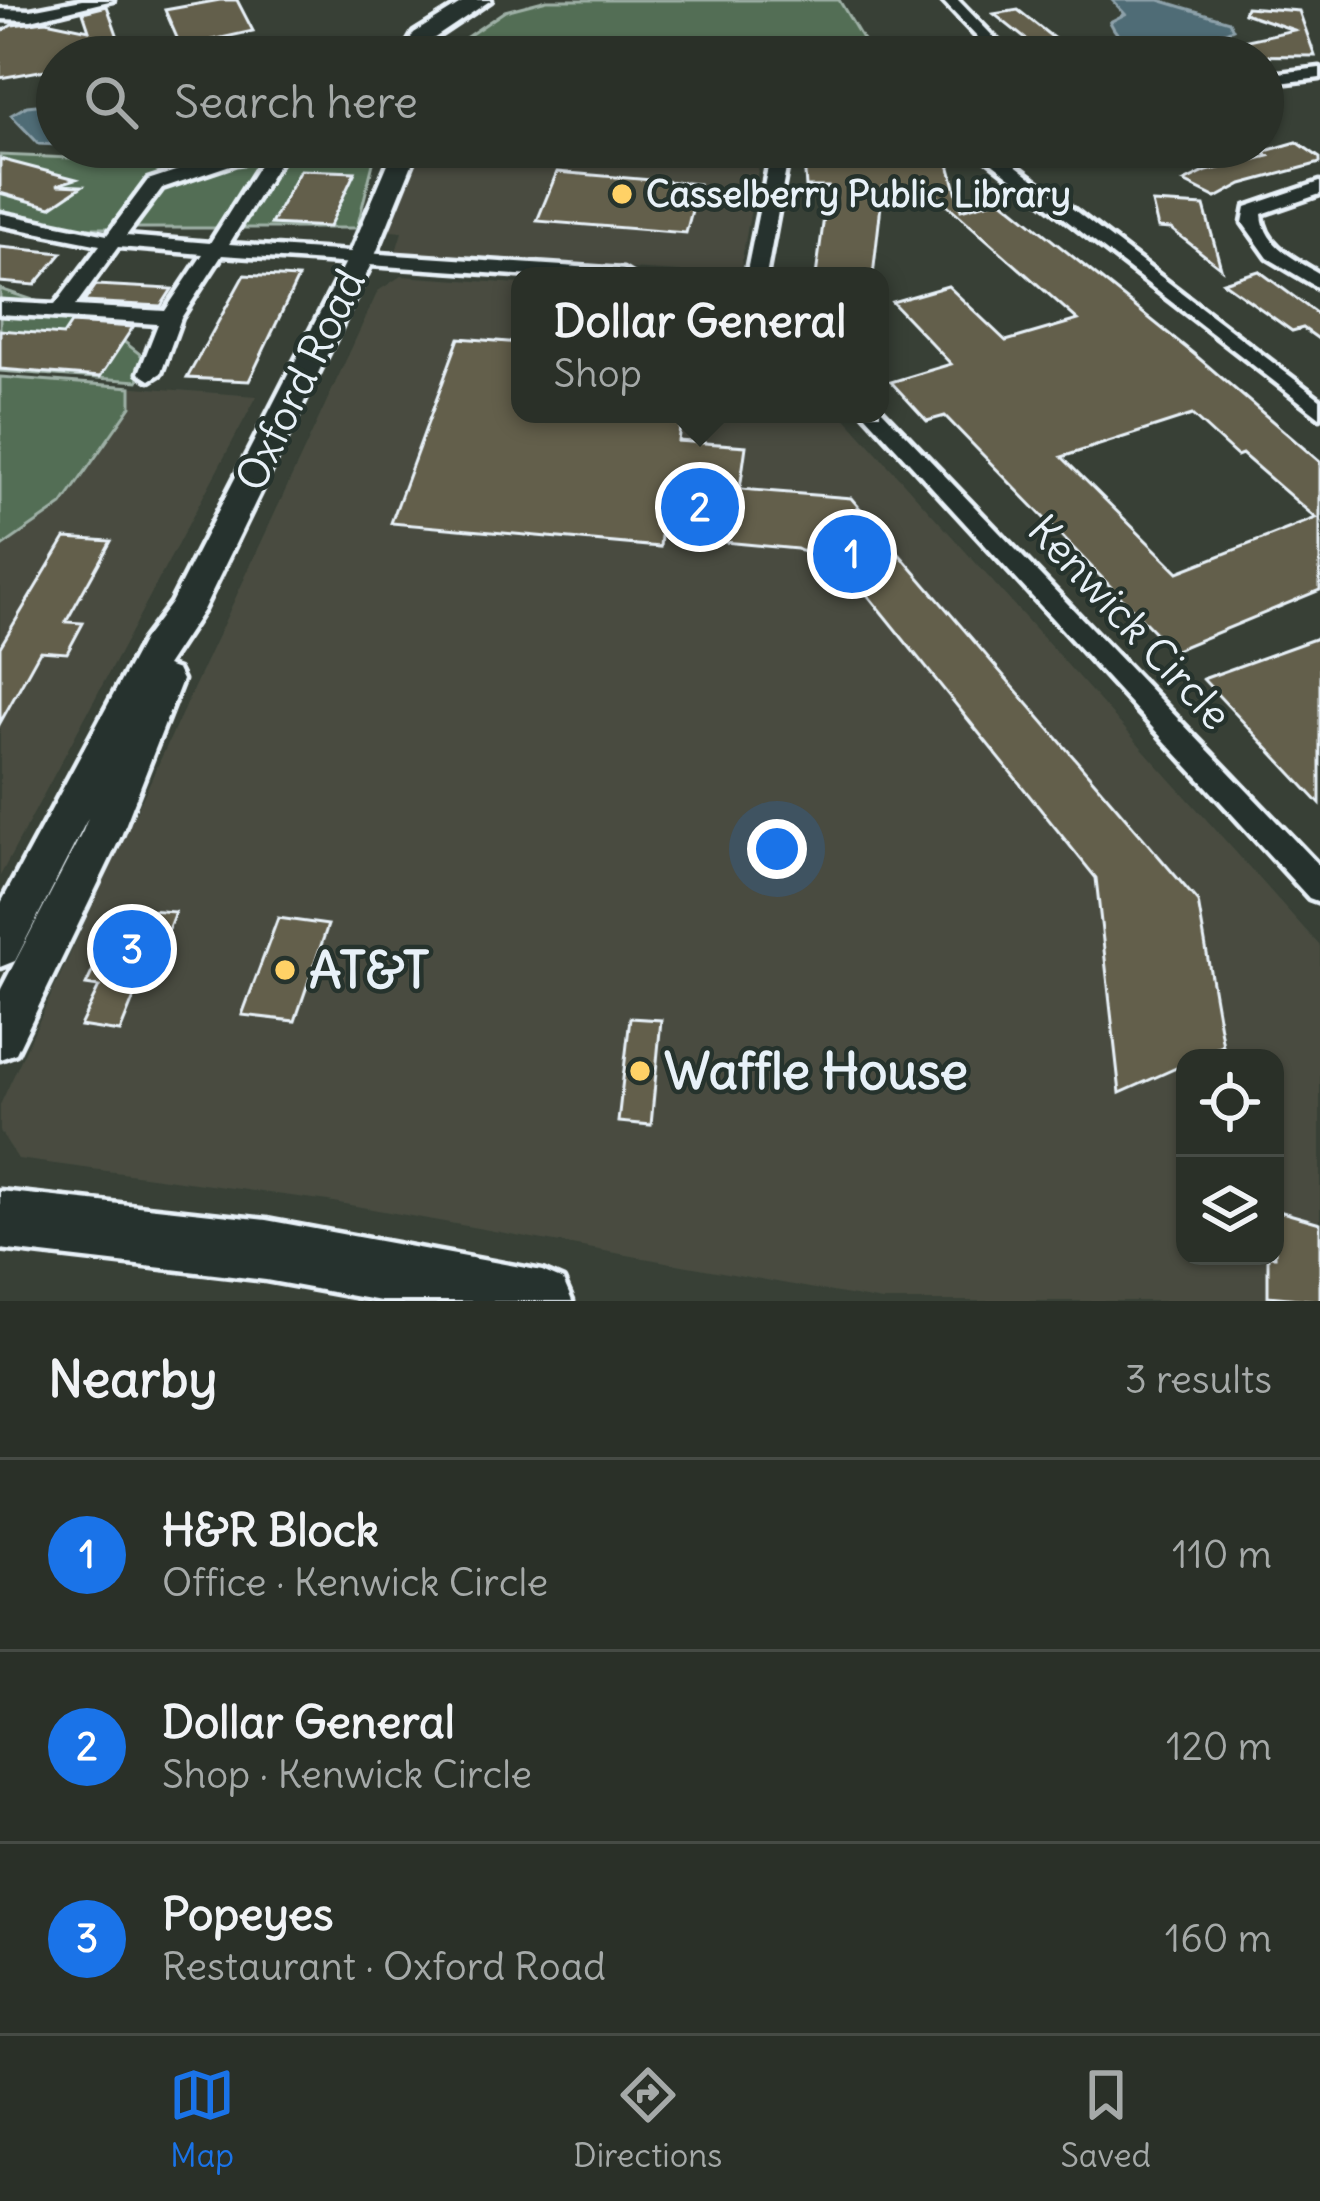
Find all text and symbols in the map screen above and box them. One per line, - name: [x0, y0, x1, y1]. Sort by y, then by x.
- search box: [36, 36, 1284, 168]
- icon: search: [78, 69, 144, 135]
- text: Search here: [174, 74, 418, 130]
- place label: Casselberry Public Library: [646, 172, 1071, 217]
- marker: Casselberry Public Library: [609, 181, 635, 207]
- street label: Oxford Road: [224, 261, 376, 499]
- popup: [511, 267, 889, 423]
- text: Dollar General: [554, 293, 846, 349]
- text: Shop: [554, 349, 642, 398]
- pin: 2: [661, 462, 739, 552]
- street label: Kenwick Circle: [1018, 504, 1242, 740]
- pin: 1: [813, 509, 891, 599]
- your location: [747, 819, 807, 879]
- pin: 3: [93, 904, 171, 994]
- place label: AT&T: [309, 938, 430, 1002]
- marker: AT&T: [272, 957, 298, 983]
- place label: Waffle House: [664, 1039, 968, 1103]
- map controls: [1176, 1049, 1284, 1265]
- button: locate: [1176, 1049, 1284, 1157]
- marker: Waffle House: [627, 1058, 653, 1084]
- button: layers: [1176, 1157, 1284, 1265]
- text: Nearby: [48, 1347, 217, 1411]
- text: 3 results: [1125, 1355, 1272, 1404]
- text: H&R Block: [162, 1502, 379, 1558]
- text: 1: [79, 1530, 95, 1579]
- text: 110 m: [1172, 1530, 1272, 1579]
- text: Office · Kenwick Circle: [162, 1558, 548, 1607]
- text: Dollar General: [162, 1694, 455, 1750]
- text: 2: [76, 1722, 98, 1771]
- text: 120 m: [1166, 1722, 1272, 1771]
- text: Shop · Kenwick Circle: [162, 1750, 532, 1799]
- text: Popeyes: [162, 1886, 334, 1942]
- text: 3: [76, 1914, 98, 1963]
- text: 160 m: [1165, 1914, 1272, 1963]
- text: Restaurant · Oxford Road: [162, 1942, 606, 1991]
- tab: Map: [169, 2062, 235, 2176]
- tab: Directions: [573, 2062, 722, 2176]
- tab: Saved: [1061, 2062, 1151, 2176]

